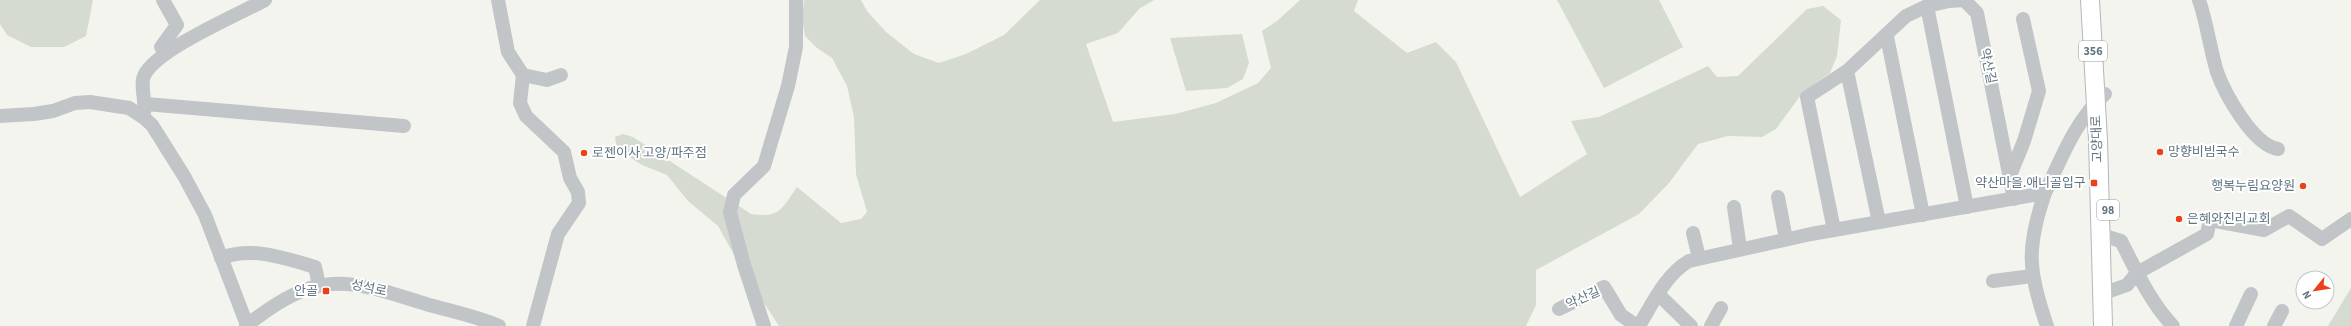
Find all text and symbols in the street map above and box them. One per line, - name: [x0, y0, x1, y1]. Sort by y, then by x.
- road number: 356: [2079, 41, 2107, 61]
- street label: 약산길: [1975, 47, 2001, 85]
- street label: 고양대로: [2087, 115, 2107, 163]
- place label: 망향비빔국수: [2168, 143, 2240, 161]
- place label: 로젠이사 고양/파주점: [592, 144, 707, 162]
- marker: 망향비빔국수: [2155, 147, 2165, 157]
- marker: 로젠이사 고양/파주점: [579, 148, 589, 158]
- place label: 약산마을.애니골입구: [1975, 174, 2086, 192]
- place label: 행복누림요양원: [2211, 177, 2295, 195]
- marker: 약산마을.애니골입구: [2089, 178, 2099, 188]
- marker: 행복누림요양원: [2298, 181, 2308, 191]
- road number: 98: [2097, 200, 2119, 220]
- place label: 은혜와진리교회: [2187, 210, 2271, 228]
- marker: 은혜와진리교회: [2174, 214, 2184, 224]
- north arrow: [2295, 270, 2335, 310]
- street label: 성석로: [350, 275, 388, 301]
- place label: 안골: [294, 282, 318, 300]
- street label: 약산길: [1563, 282, 1603, 314]
- marker: 안골: [321, 286, 331, 296]
- text: N: [2298, 288, 2315, 302]

